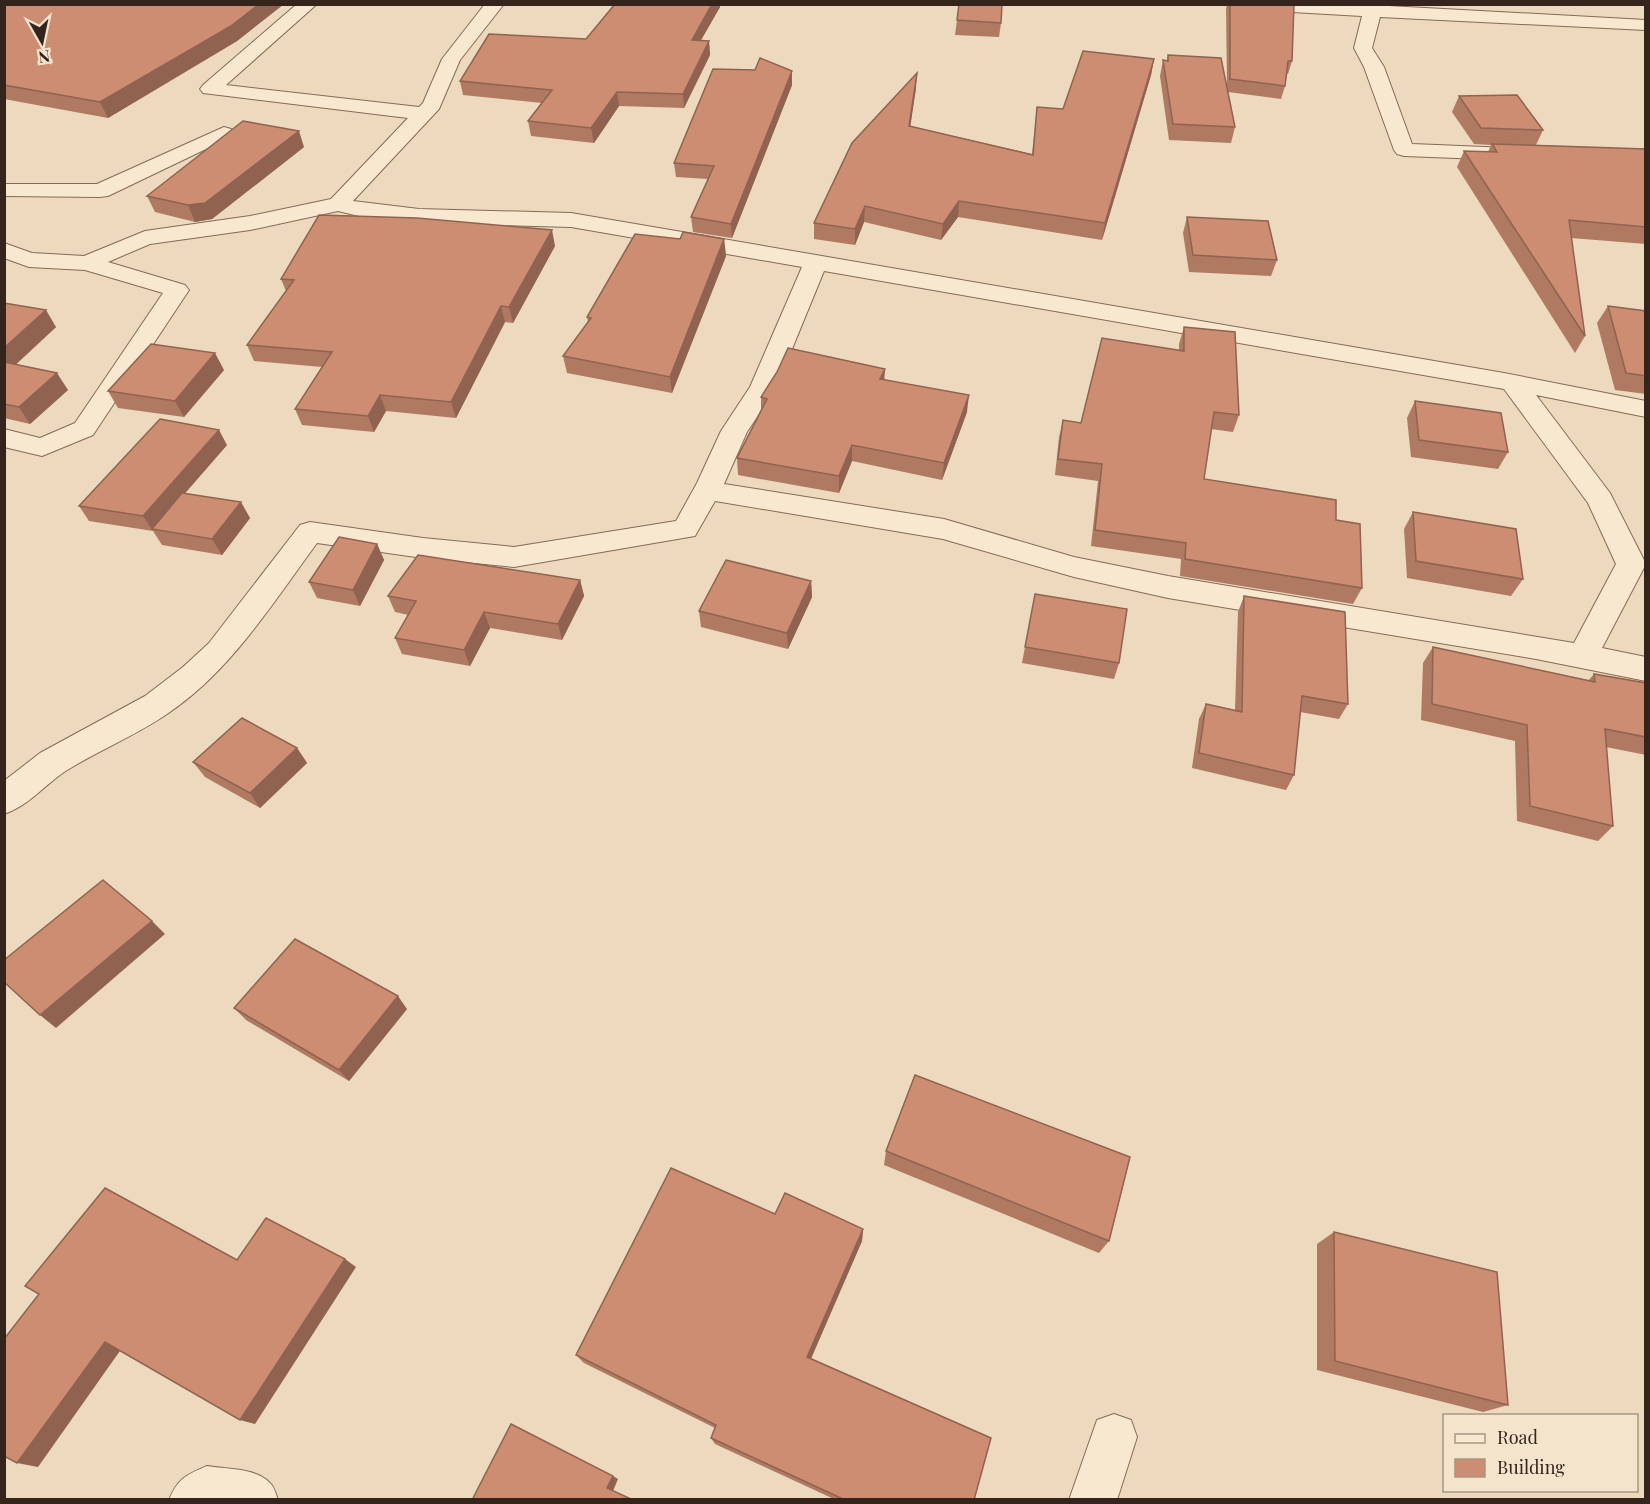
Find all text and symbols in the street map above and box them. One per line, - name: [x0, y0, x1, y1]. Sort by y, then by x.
- north arrow: [12, 12, 72, 72]
- text: N: [37, 46, 52, 69]
- legend: [1443, 1414, 1638, 1492]
- text: Road: [1497, 1425, 1538, 1449]
- text: Building: [1497, 1455, 1565, 1479]

